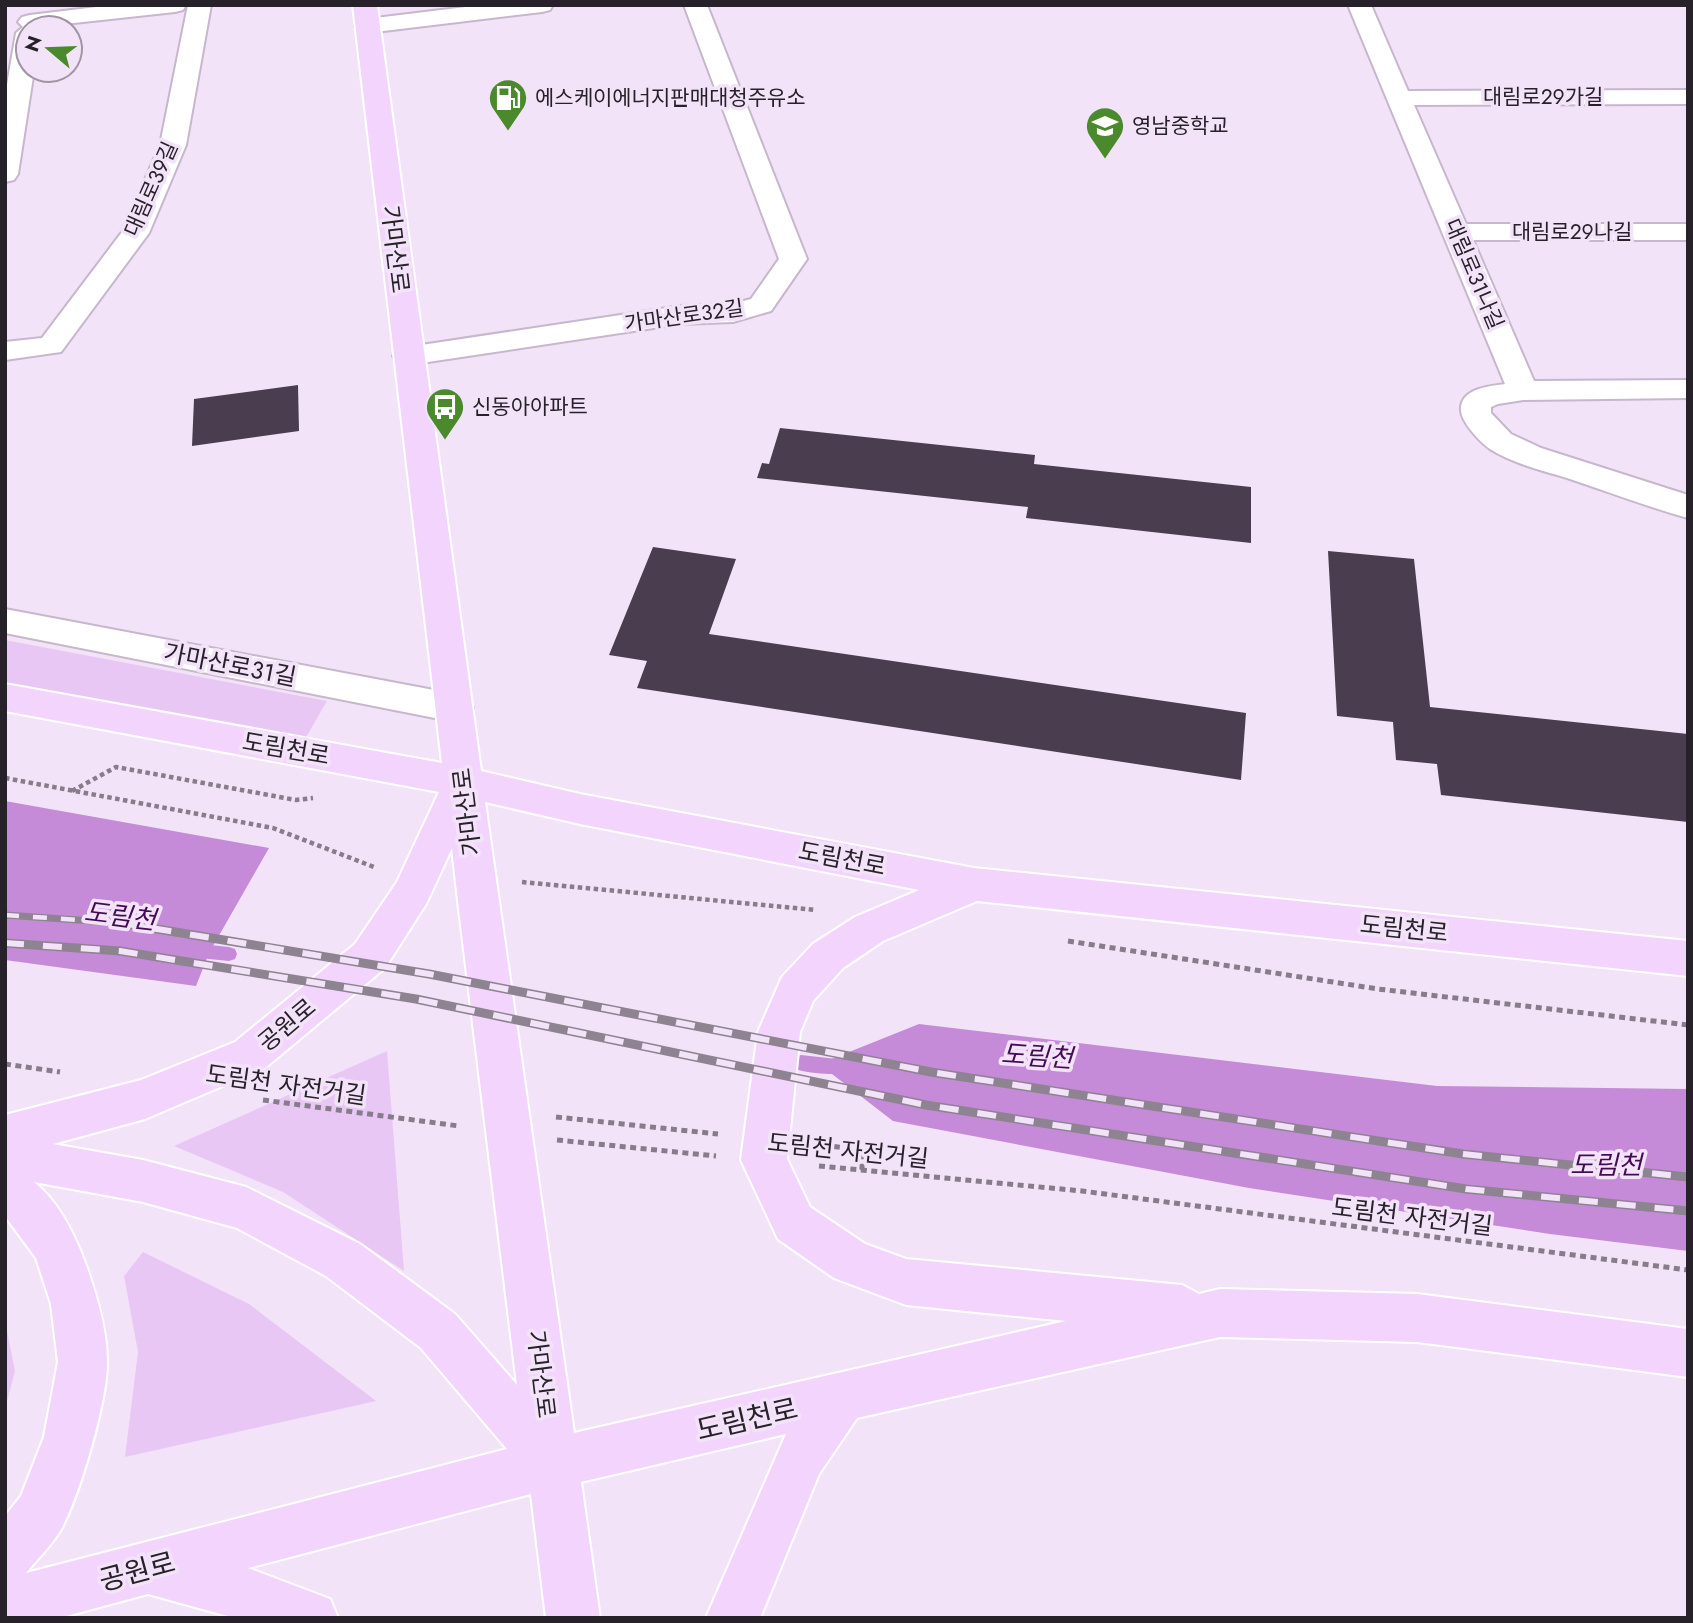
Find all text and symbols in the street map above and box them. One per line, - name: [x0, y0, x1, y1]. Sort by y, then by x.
- north arrow: [14, 14, 84, 84]
- text: N: [18, 32, 49, 55]
- fuel station icon: 에스케이에너지판매대청주유소: [487, 77, 529, 132]
- street label: 대림로29가길: [1483, 82, 1603, 112]
- place label: 에스케이에너지판매대청주유소: [535, 83, 805, 113]
- school or university icon: 영남중학교: [1084, 105, 1126, 160]
- place label: 영남중학교: [1132, 111, 1229, 141]
- street label: 대림로39길: [117, 137, 185, 241]
- street label: 가마산로: [373, 203, 418, 295]
- street label: 대림로31나길: [1437, 214, 1511, 334]
- street label: 대림로29나길: [1512, 217, 1632, 247]
- street label: 가마산로32길: [622, 293, 746, 339]
- bus stop icon: 신동아아파트: [424, 386, 466, 441]
- place label: 신동아아파트: [472, 392, 588, 422]
- street label: 가마산로31길: [161, 635, 299, 695]
- street label: 도림천로: [240, 724, 333, 773]
- street label: 가마산로: [444, 766, 489, 858]
- street label: 도림천로: [795, 833, 889, 884]
- water label: 도림천: [82, 893, 161, 940]
- street label: 도림천로: [1358, 906, 1450, 951]
- street label: 공원로: [250, 990, 323, 1059]
- water label: 도림천: [1000, 1035, 1077, 1078]
- street label: 도림천 자전거길: [204, 1056, 369, 1113]
- street label: 도림천 자전거길: [766, 1125, 930, 1176]
- water label: 도림천: [1570, 1146, 1645, 1184]
- street label: 도림천 자전거길: [1330, 1189, 1494, 1244]
- street label: 가마산로: [519, 1328, 564, 1420]
- street label: 도림천로: [692, 1388, 802, 1451]
- street label: 공원로: [94, 1542, 180, 1601]

